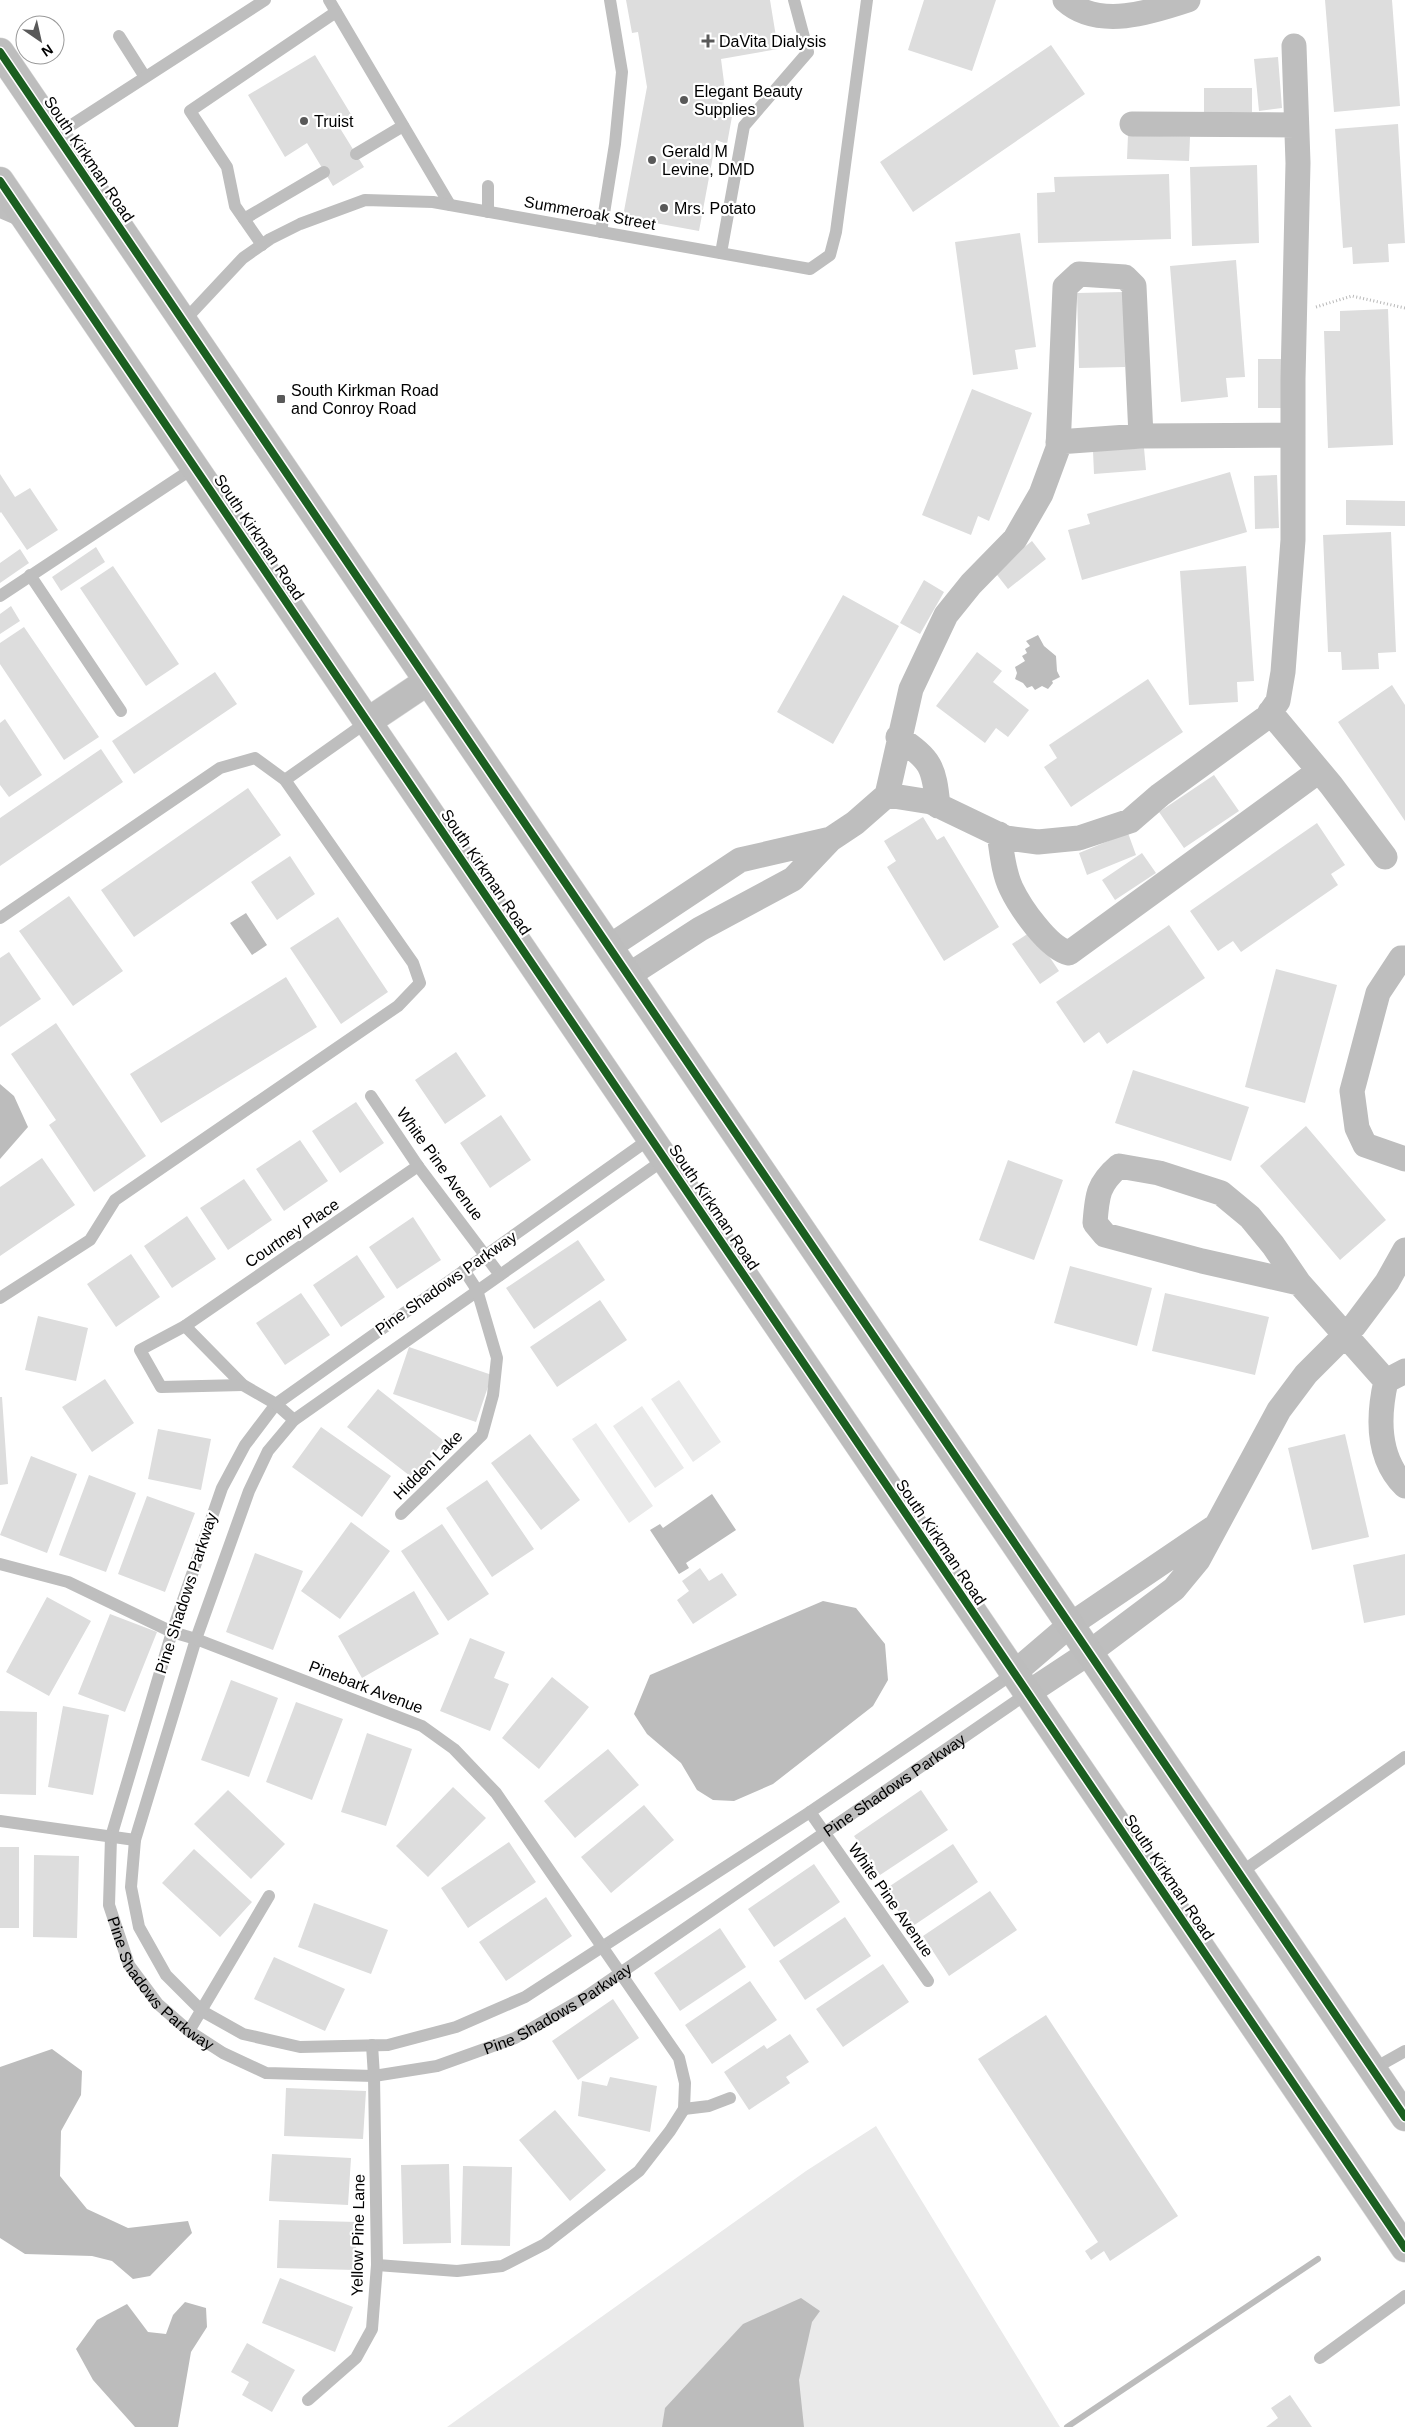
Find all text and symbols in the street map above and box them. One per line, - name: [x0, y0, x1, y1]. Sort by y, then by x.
- north arrow: [15, 15, 65, 65]
- place label: DaVita Dialysis: [719, 33, 826, 50]
- marker: DaVita Dialysis: [701, 34, 715, 48]
- text: N: [39, 41, 56, 60]
- place label: Elegant Beauty Supplies: [694, 83, 803, 118]
- street label: South Kirkman Road: [41, 93, 137, 225]
- marker: Elegant Beauty Supplies: [678, 94, 690, 106]
- place label: Truist: [314, 113, 354, 130]
- marker: Truist: [298, 115, 310, 127]
- place label: Gerald M Levine, DMD: [662, 143, 754, 178]
- marker: Gerald M Levine, DMD: [646, 154, 658, 166]
- street label: Summeroak Street: [523, 193, 658, 233]
- place label: Mrs. Potato: [674, 200, 756, 217]
- marker: Mrs. Potato: [658, 202, 670, 214]
- place label: South Kirkman Road and Conroy Road: [291, 382, 439, 417]
- marker: South Kirkman Road and Conroy Road: [275, 393, 287, 405]
- street label: South Kirkman Road: [211, 471, 307, 603]
- street label: South Kirkman Road: [438, 806, 534, 938]
- street label: White Pine Avenue: [393, 1104, 487, 1224]
- street label: South Kirkman Road: [666, 1141, 762, 1273]
- street label: Courtney Place: [242, 1195, 342, 1271]
- street label: Pine Shadows Parkway: [372, 1228, 520, 1338]
- street label: Hidden Lake: [390, 1427, 466, 1503]
- street label: South Kirkman Road: [893, 1476, 989, 1608]
- street label: Pine Shadows Parkway: [152, 1510, 220, 1676]
- street label: Pinebark Avenue: [307, 1657, 425, 1717]
- street label: Pine Shadows Parkway: [820, 1730, 968, 1840]
- street label: South Kirkman Road: [1121, 1811, 1217, 1943]
- street label: White Pine Avenue: [845, 1840, 937, 1960]
- street label: Pine Shadows Parkway: [105, 1914, 217, 2053]
- street label: Pine Shadows Parkway: [481, 1960, 635, 2057]
- street label: Yellow Pine Lane: [348, 2174, 368, 2296]

